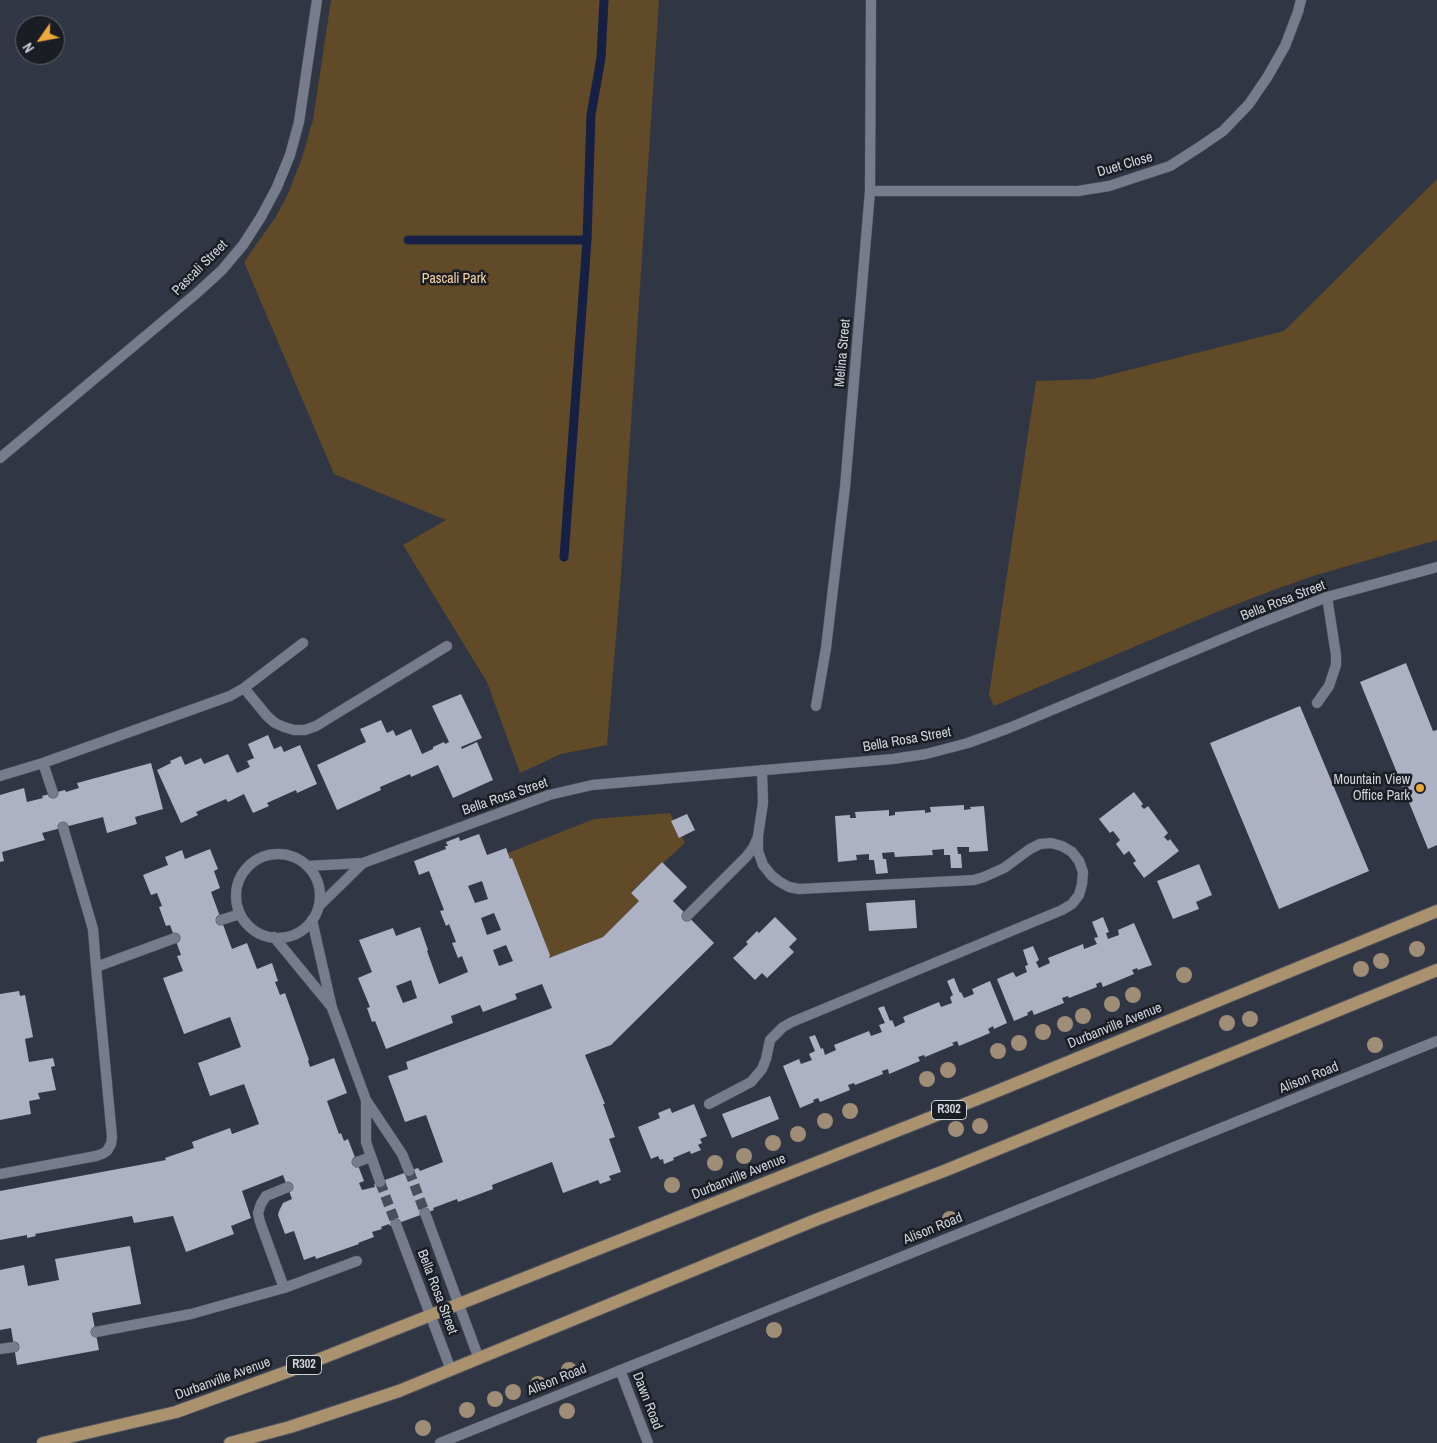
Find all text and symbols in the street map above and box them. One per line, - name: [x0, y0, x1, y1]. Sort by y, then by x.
- north arrow: [15, 15, 65, 65]
- text: N: [18, 39, 38, 56]
- street label: Duet Close: [1095, 149, 1155, 181]
- street label: Pascali Street: [169, 237, 231, 299]
- park label: Pascali Park: [422, 271, 486, 287]
- street label: Melina Street: [832, 318, 854, 388]
- street label: Bella Rosa Street: [1238, 577, 1328, 625]
- street label: Bella Rosa Street: [862, 724, 952, 756]
- place label: Mountain View Office Park: [1334, 772, 1410, 804]
- street label: Bella Rosa Street: [460, 775, 550, 819]
- marker: Mountain View Office Park: [1414, 782, 1426, 794]
- street label: Durbanville Avenue: [1065, 999, 1165, 1053]
- street label: Alison Road: [1277, 1058, 1341, 1098]
- road number: R302: [932, 1100, 966, 1120]
- street label: Durbanville Avenue: [689, 1150, 789, 1204]
- street label: Alison Road: [901, 1209, 965, 1249]
- street label: Bella Rosa Street: [413, 1247, 461, 1337]
- street label: Durbanville Avenue: [173, 1354, 273, 1404]
- road number: R302: [286, 1356, 322, 1374]
- street label: Alison Road: [525, 1360, 589, 1400]
- street label: Dawn Road: [628, 1370, 666, 1432]

